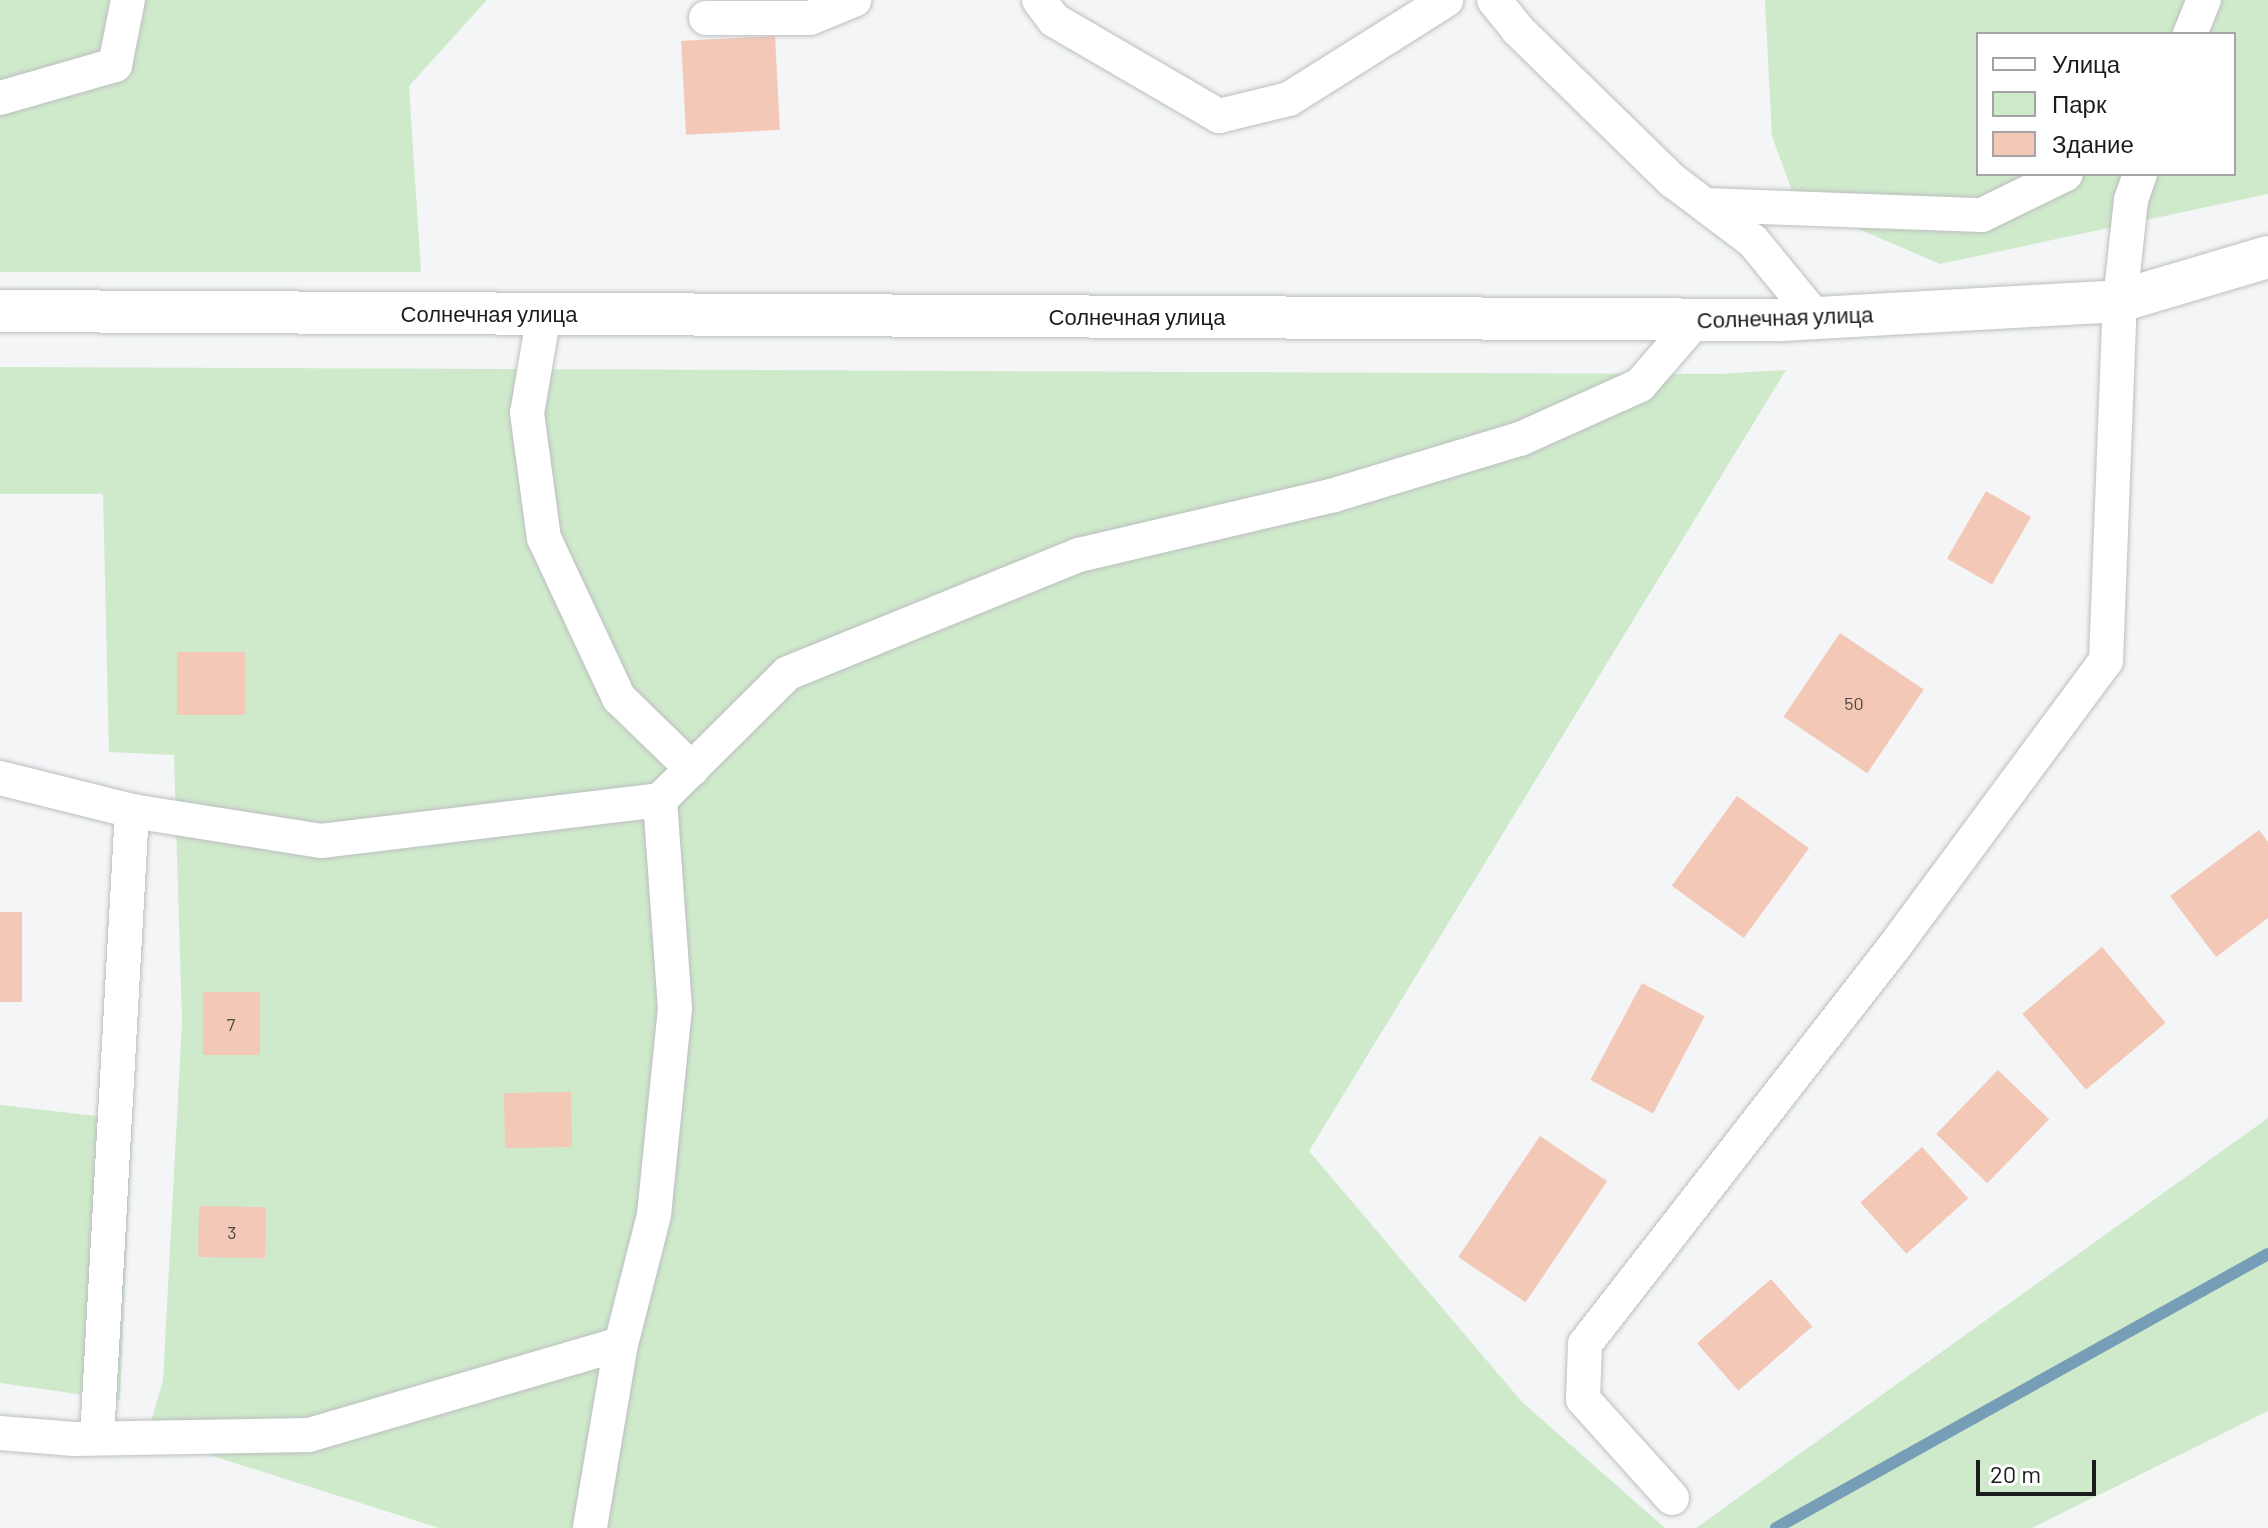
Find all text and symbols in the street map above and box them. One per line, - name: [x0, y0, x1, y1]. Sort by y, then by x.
- legend: [1976, 32, 2236, 176]
- text: Улица: [2052, 49, 2120, 78]
- text: Парк: [2052, 89, 2106, 118]
- text: Здание: [2052, 129, 2134, 158]
- street label: Солнечная улица: [401, 301, 577, 327]
- street label: Солнечная улица: [1696, 301, 1874, 333]
- street label: Солнечная улица: [1049, 304, 1225, 330]
- house number: 50: [1844, 692, 1864, 714]
- house number: 7: [227, 1013, 235, 1035]
- house number: 3: [227, 1221, 237, 1243]
- scale bar: [1980, 1444, 2100, 1494]
- text: 20 m: [1990, 1459, 2041, 1488]

